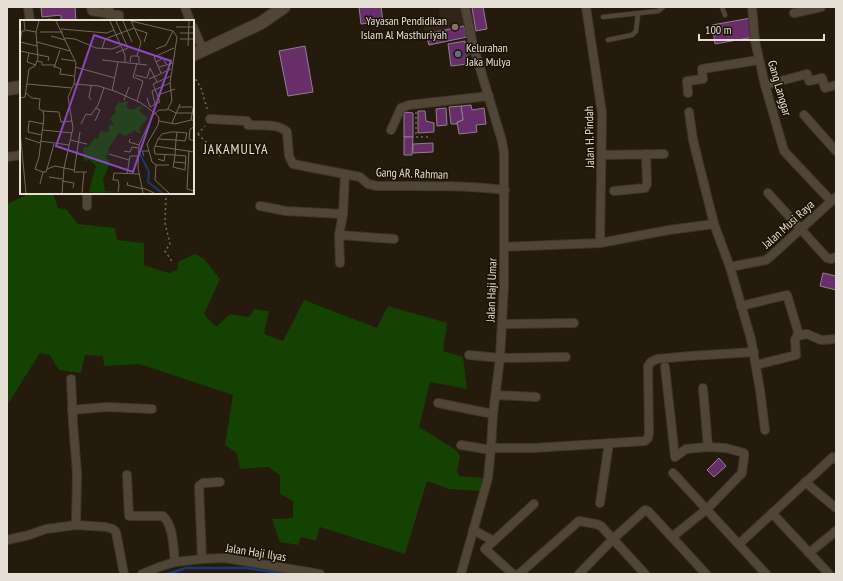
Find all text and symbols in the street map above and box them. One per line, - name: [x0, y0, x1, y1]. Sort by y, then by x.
- place label: Yayasan Pendidikan Islam Al Masthuriyah: [361, 13, 447, 42]
- scale bar: [699, 16, 824, 42]
- inset map: [20, 20, 194, 194]
- marker: Yayasan Pendidikan Islam Al Masthuriyah: [450, 22, 460, 32]
- text: 100 m: [705, 22, 732, 37]
- place label: Kelurahan Jaka Mulya: [465, 40, 511, 69]
- marker: Kelurahan Jaka Mulya: [453, 49, 463, 59]
- street label: Gang Langgar: [765, 59, 795, 118]
- street label: Jalan H. Pindah: [581, 106, 597, 169]
- district label: JAKAMULYA: [202, 140, 269, 158]
- street label: Gang AR. Rahman: [376, 164, 448, 182]
- street label: Jalan Musi Raya: [758, 197, 817, 252]
- street label: Jalan Haji Umar: [482, 257, 500, 323]
- street label: Jalan Haji Ilyas: [224, 540, 287, 564]

